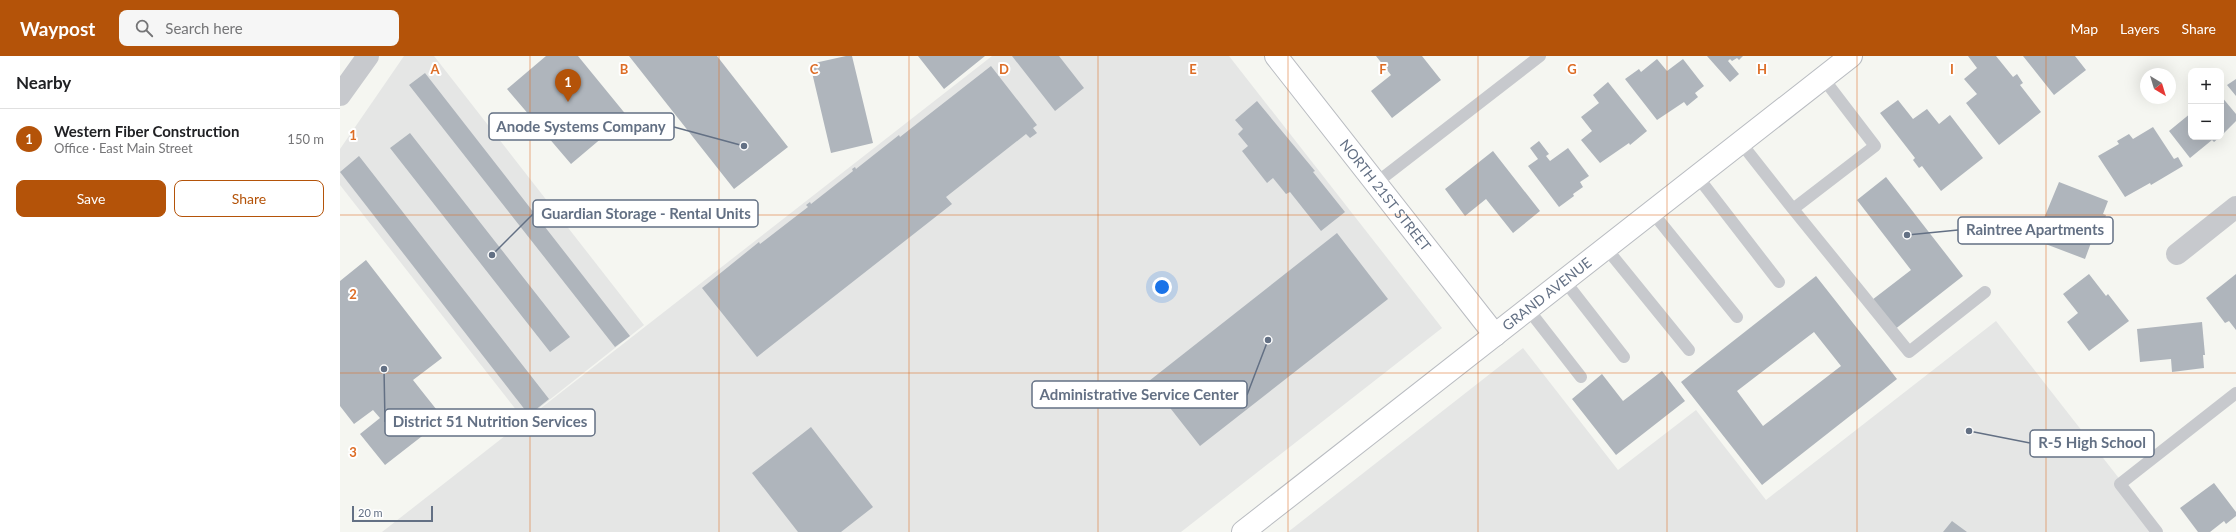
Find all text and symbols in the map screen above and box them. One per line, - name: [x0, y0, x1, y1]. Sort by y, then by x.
- search box: [119, 10, 399, 46]
- text: Waypost: [20, 17, 95, 40]
- icon: search: [133, 17, 155, 39]
- text: Search here: [165, 19, 243, 37]
- text: Map: [2070, 20, 2098, 37]
- text: Layers: [2120, 20, 2160, 37]
- text: Share: [2182, 20, 2216, 37]
- text: A: [429, 61, 440, 77]
- text: B: [620, 61, 629, 77]
- text: C: [810, 61, 819, 77]
- text: D: [999, 61, 1009, 77]
- text: E: [1189, 61, 1197, 77]
- text: F: [1379, 61, 1387, 77]
- text: G: [1567, 61, 1577, 77]
- text: H: [1757, 61, 1767, 77]
- text: I: [1950, 61, 1954, 77]
- north arrow: [2140, 68, 2176, 104]
- map controls: [2188, 68, 2224, 140]
- button: +: [2188, 68, 2224, 104]
- pin: 1: [555, 69, 581, 102]
- text: Nearby: [16, 72, 71, 93]
- button: −: [2188, 104, 2224, 140]
- callout: Anode Systems Company: [489, 113, 674, 140]
- text: Anode Systems Company: [495, 117, 666, 135]
- text: Western Fiber Construction: [54, 122, 239, 140]
- text: 1: [349, 127, 357, 143]
- text: 1: [25, 131, 33, 147]
- text: 150 m: [287, 131, 324, 147]
- street label: NORTH 21ST STREET: [1337, 136, 1435, 255]
- text: Office · East Main Street: [54, 140, 193, 156]
- button: Save: [16, 180, 166, 217]
- button: Share: [174, 180, 324, 217]
- callout: Guardian Storage - Rental Units: [533, 200, 758, 227]
- text: Guardian Storage - Rental Units: [541, 204, 751, 222]
- callout: Raintree Apartments: [1958, 217, 2113, 244]
- text: Raintree Apartments: [1966, 220, 2105, 238]
- street label: GRAND AVENUE: [1499, 254, 1595, 334]
- your location: [1152, 277, 1172, 297]
- text: 2: [349, 286, 357, 302]
- callout: Administrative Service Center: [1032, 381, 1247, 408]
- text: Administrative Service Center: [1038, 385, 1239, 403]
- callout: District 51 Nutrition Services: [385, 409, 595, 436]
- text: District 51 Nutrition Services: [393, 412, 588, 430]
- callout: R-5 High School: [2030, 430, 2154, 457]
- text: R-5 High School: [2038, 433, 2146, 451]
- text: 3: [349, 444, 357, 460]
- scale bar: [352, 504, 433, 523]
- text: 20 m: [358, 506, 383, 519]

